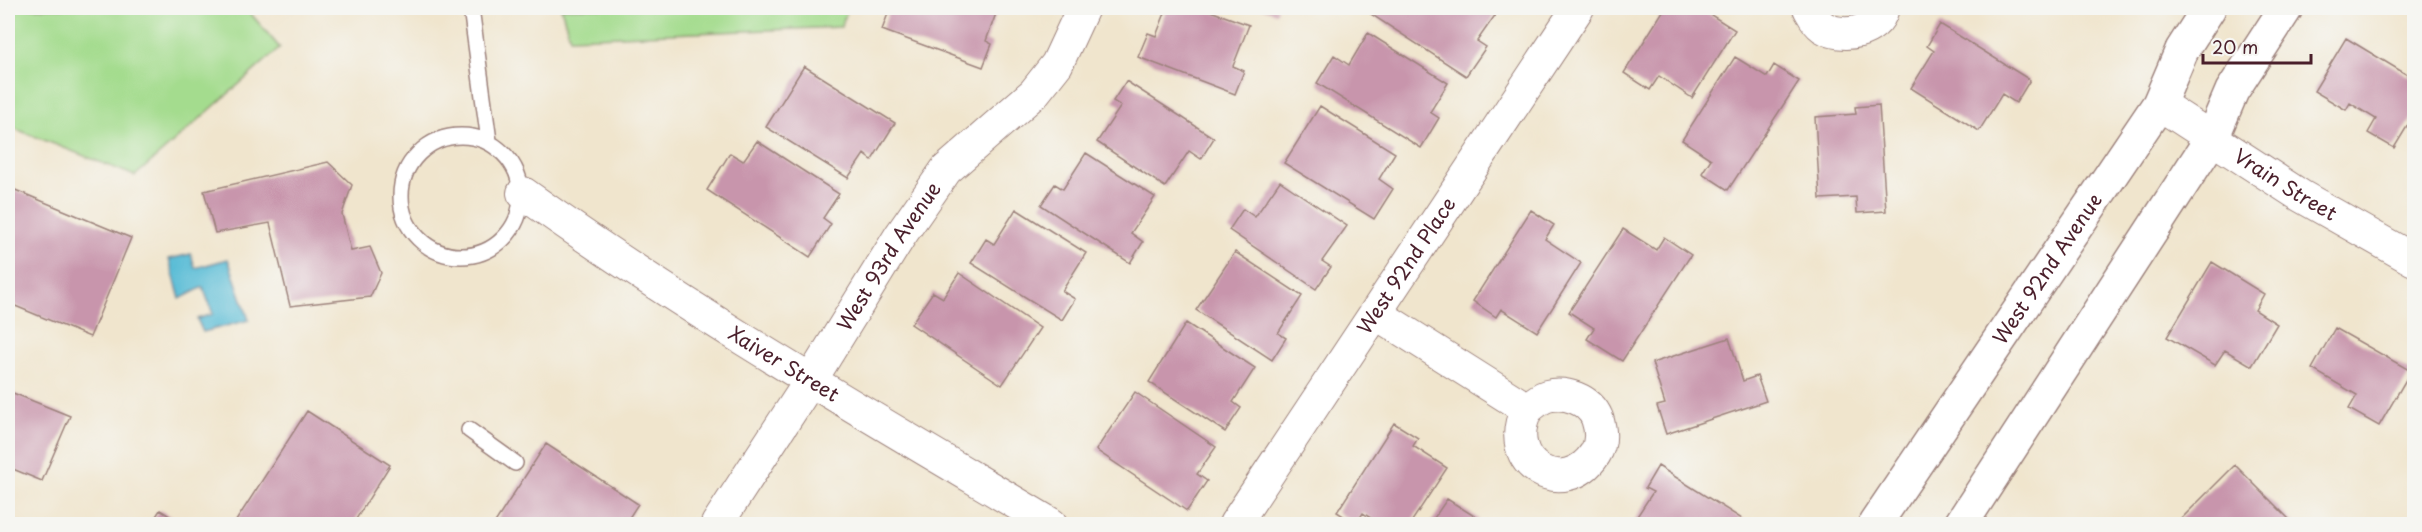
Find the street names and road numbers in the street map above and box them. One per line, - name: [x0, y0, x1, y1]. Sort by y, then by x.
- street label: Vrain Street: [2228, 140, 2343, 228]
- street label: West 93rd Avenue: [829, 175, 948, 336]
- street label: West 92nd Avenue: [1985, 186, 2109, 350]
- street label: West 92nd Place: [1349, 191, 1462, 340]
- street label: Xaiver Street: [723, 318, 845, 409]

